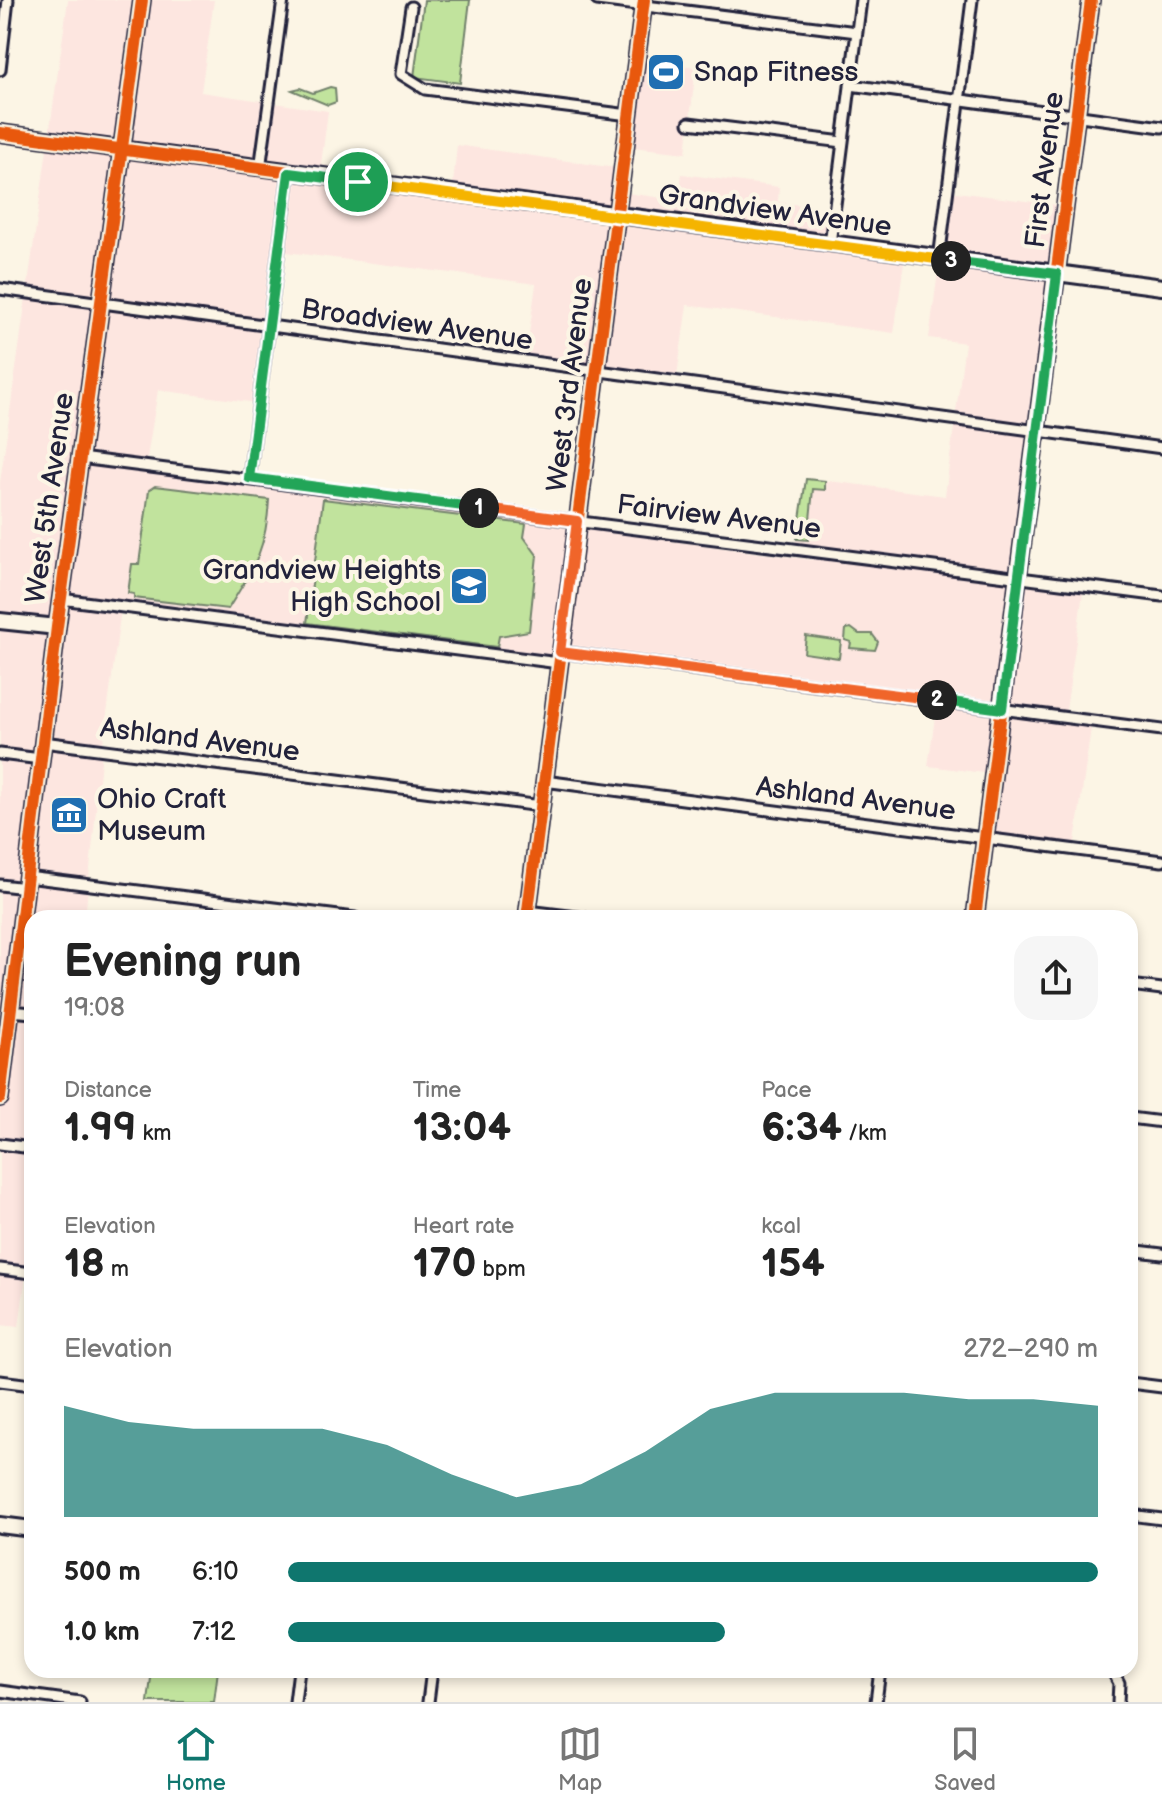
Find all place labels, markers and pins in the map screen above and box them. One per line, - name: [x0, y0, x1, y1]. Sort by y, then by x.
- sports icon: Snap Fitness: [645, 51, 687, 93]
- place label: Snap Fitness: [694, 56, 858, 89]
- pin: [324, 148, 392, 216]
- pin: 3: [931, 241, 971, 281]
- pin: 1: [459, 488, 499, 528]
- place label: Grandview Heights High School: [202, 554, 441, 619]
- school or university icon: Grandview Heights High School: [448, 565, 490, 607]
- pin: 2: [917, 680, 957, 720]
- place label: Ohio Craft Museum: [97, 783, 227, 848]
- museum icon: Ohio Craft Museum: [48, 794, 90, 836]

